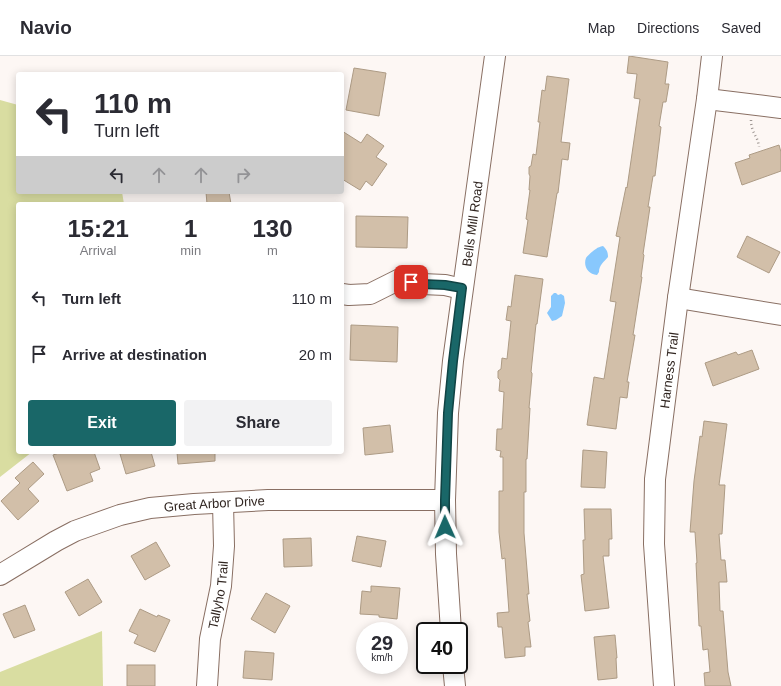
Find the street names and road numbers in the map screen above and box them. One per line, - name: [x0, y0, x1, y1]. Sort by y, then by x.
- street label: Bells Mill Road: [459, 180, 486, 267]
- street label: Harness Trail: [657, 331, 682, 409]
- street label: Great Arbor Drive: [163, 493, 265, 515]
- street label: Tallyho Trail: [205, 560, 231, 630]

